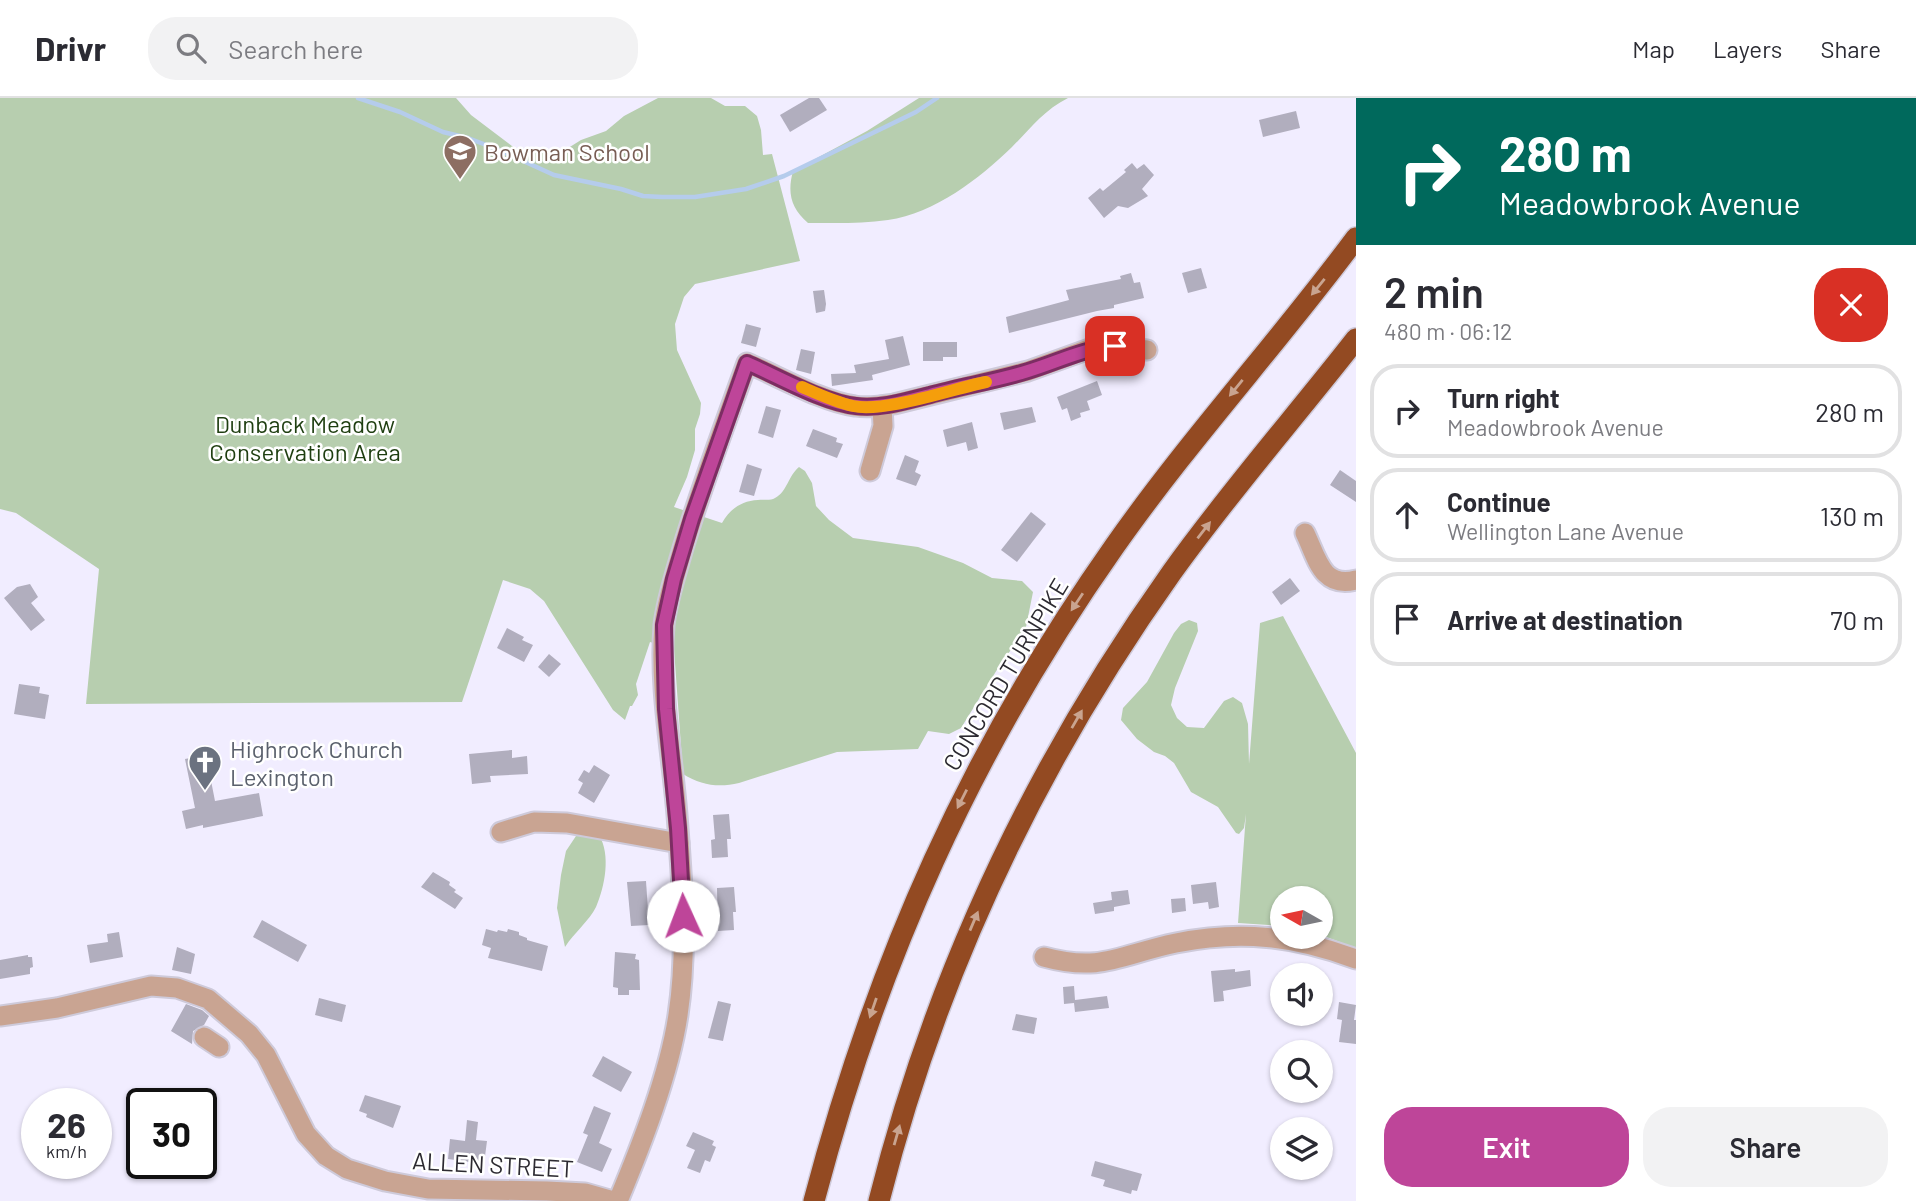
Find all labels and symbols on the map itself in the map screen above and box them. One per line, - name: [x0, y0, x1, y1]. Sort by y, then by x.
- school or university icon: Bowman School: [441, 132, 479, 181]
- place label: Bowman School: [484, 137, 650, 166]
- one-way arrow: [1311, 278, 1326, 296]
- pin: [1085, 316, 1145, 376]
- one-way arrow: [1229, 380, 1244, 397]
- park label: Dunback Meadow Conservation Area: [209, 409, 401, 466]
- one-way arrow: [1196, 521, 1211, 539]
- street label: CONCORD TURNPIKE: [936, 573, 1074, 775]
- one-way arrow: [1070, 593, 1084, 611]
- one-way arrow: [1071, 709, 1083, 728]
- place label: Highrock Church Lexington: [230, 734, 403, 791]
- church icon: Highrock Church Lexington: [186, 743, 224, 792]
- one-way arrow: [957, 789, 969, 809]
- position arrow: [646, 879, 720, 953]
- north arrow: [1270, 886, 1334, 948]
- one-way arrow: [969, 911, 980, 932]
- one-way arrow: [867, 997, 878, 1018]
- speed limit sign: 30: [126, 1088, 217, 1179]
- one-way arrow: [892, 1124, 903, 1146]
- street label: ALLEN STREET: [411, 1145, 575, 1183]

